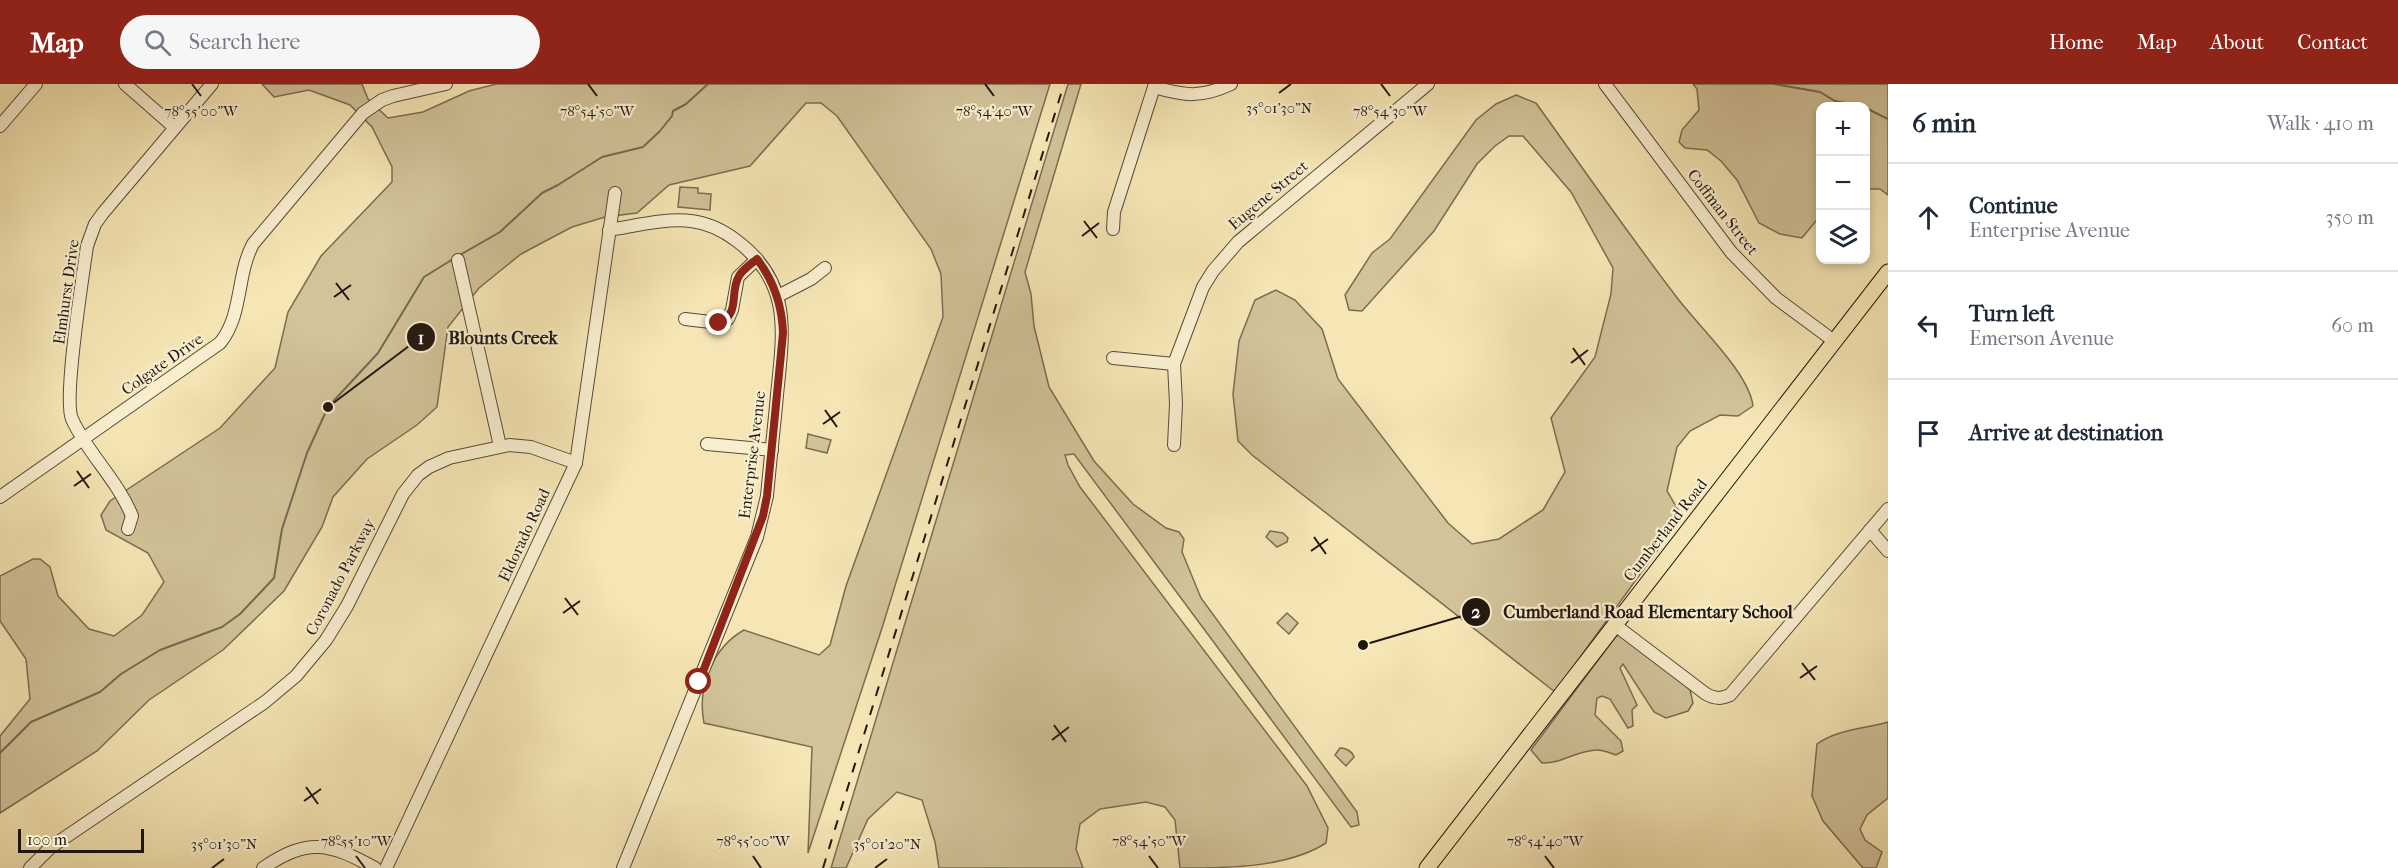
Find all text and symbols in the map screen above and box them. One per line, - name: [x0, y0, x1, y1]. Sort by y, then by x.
- search box: [120, 15, 540, 69]
- text: Map: [30, 26, 84, 59]
- icon: search: [141, 26, 174, 59]
- text: Search here: [189, 29, 300, 55]
- text: Home: [2049, 30, 2104, 54]
- text: Map: [2137, 30, 2177, 54]
- text: About: [2210, 30, 2264, 54]
- text: Contact: [2297, 30, 2368, 54]
- text: 35°01'30"N: [1246, 99, 1313, 117]
- text: 78°55'00"W: [164, 102, 239, 120]
- text: 78°54'50"W: [560, 102, 635, 120]
- text: 78°54'40"W: [956, 102, 1034, 120]
- text: 78°54'30"W: [1353, 102, 1428, 120]
- map controls: [1816, 102, 1870, 264]
- button: +: [1816, 102, 1870, 156]
- text: 6 min: [1912, 108, 1976, 139]
- text: Walk · 410 m: [2267, 112, 2374, 135]
- street label: Eugene Street: [1224, 156, 1312, 234]
- button: −: [1816, 156, 1870, 210]
- street label: Coffman Street: [1684, 165, 1763, 259]
- text: Continue: [1969, 193, 2058, 219]
- icon: ahead: [1912, 201, 1945, 234]
- text: 350 m: [2325, 206, 2374, 229]
- button: layers: [1816, 210, 1870, 264]
- text: Enterprise Avenue: [1969, 219, 2130, 242]
- street label: Elmhurst Drive: [49, 238, 83, 346]
- text: Turn left: [1969, 301, 2055, 327]
- route end: [705, 309, 731, 335]
- icon: left: [1912, 309, 1945, 342]
- text: 60 m: [2331, 314, 2374, 337]
- callout: Blounts Creek: [406, 319, 570, 355]
- text: Emerson Avenue: [1969, 327, 2114, 350]
- text: 1: [418, 328, 424, 349]
- text: Blounts Creek: [448, 328, 559, 349]
- street label: Colgate Drive: [118, 329, 207, 399]
- street label: Enterprise Avenue: [735, 390, 769, 520]
- icon: arrive: [1912, 417, 1945, 450]
- text: Arrive at destination: [1969, 420, 2163, 446]
- street label: Cumberland Road: [1619, 475, 1711, 585]
- street label: Eldorado Road: [494, 485, 554, 585]
- street label: Coronado Parkway: [301, 515, 379, 639]
- callout: Cumberland Road Elementary School: [1461, 594, 1804, 630]
- text: 2: [1471, 602, 1481, 623]
- text: Cumberland Road Elementary School: [1503, 602, 1794, 623]
- route start: [685, 668, 711, 694]
- scale bar: [18, 826, 144, 854]
- text: 100 m: [27, 830, 67, 849]
- text: 78°55'10"W: [321, 832, 393, 850]
- text: 78°55'00"W: [716, 832, 791, 850]
- text: 78°54'50"W: [1112, 832, 1187, 850]
- text: 78°54'40"W: [1507, 832, 1585, 850]
- text: 35°01'30"N: [191, 835, 258, 853]
- text: 35°01'20"N: [853, 835, 922, 853]

